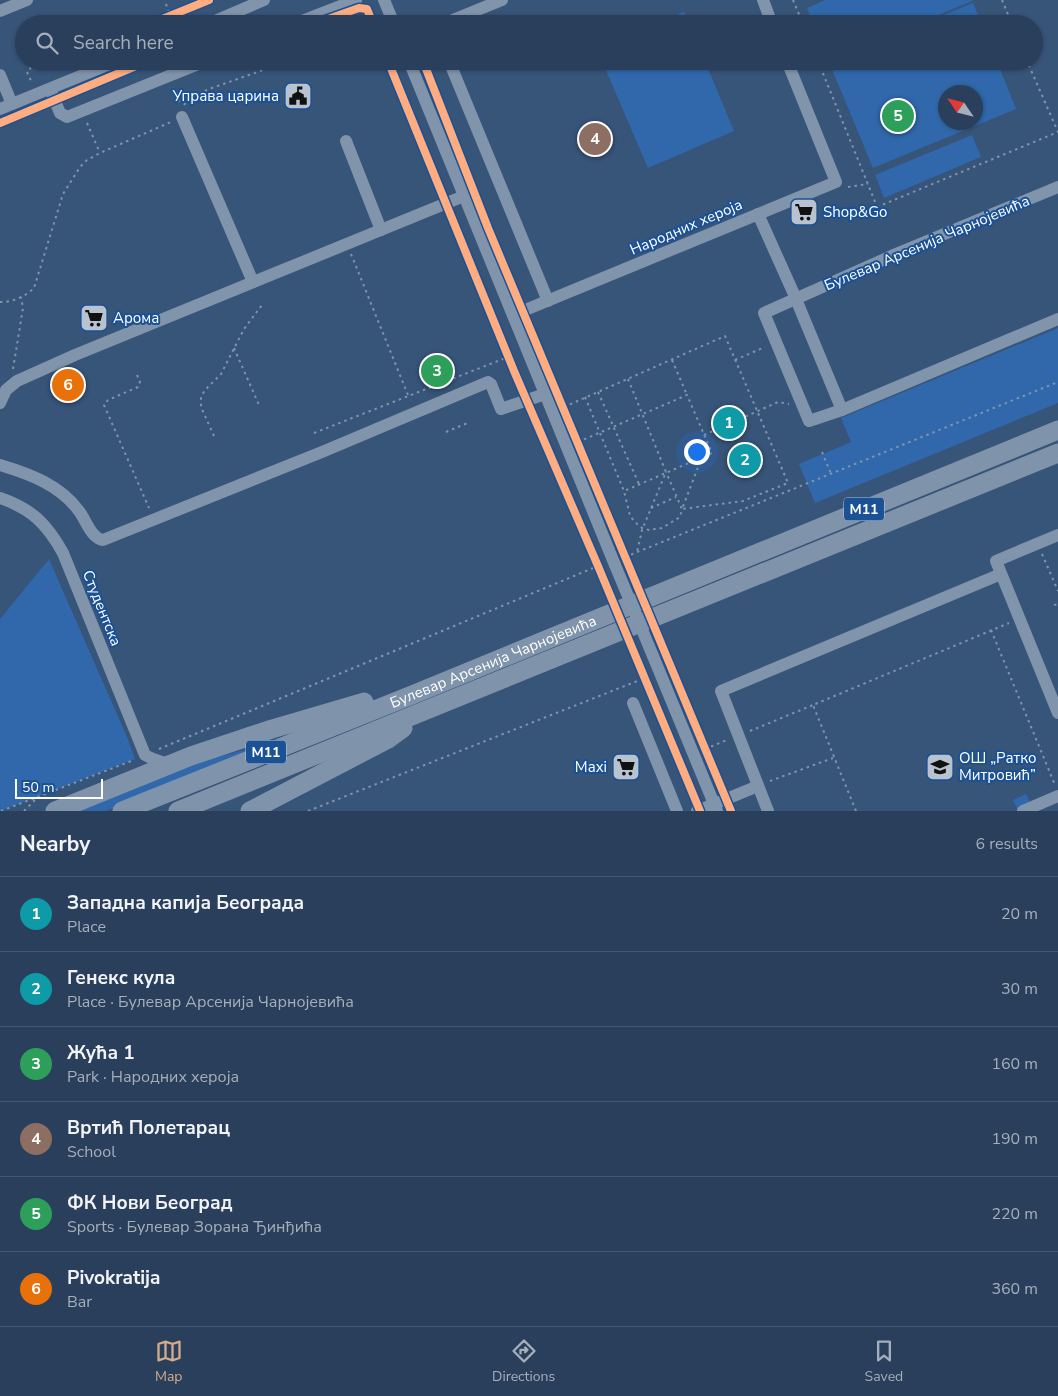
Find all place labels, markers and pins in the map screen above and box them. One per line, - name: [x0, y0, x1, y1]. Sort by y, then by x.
- public building icon: Управа царина: [283, 81, 313, 111]
- place label: Управа царина: [172, 86, 279, 106]
- pin: 5: [882, 97, 914, 135]
- pin: 4: [579, 120, 611, 158]
- supermarket icon: Shop&Go: [789, 197, 819, 227]
- place label: Shop&Go: [823, 202, 887, 222]
- supermarket icon: Арома: [79, 303, 109, 333]
- place label: Арома: [113, 308, 159, 328]
- pin: 3: [421, 352, 453, 390]
- pin: 6: [52, 366, 84, 404]
- pin: 1: [713, 404, 745, 442]
- pin: 2: [729, 441, 761, 479]
- place label: ОШ „Ратко Митровић”: [959, 748, 1037, 785]
- supermarket icon: Maxi: [611, 752, 641, 782]
- school or university icon: ОШ „Ратко Митровић”: [925, 752, 955, 782]
- place label: Maxi: [575, 757, 607, 777]

